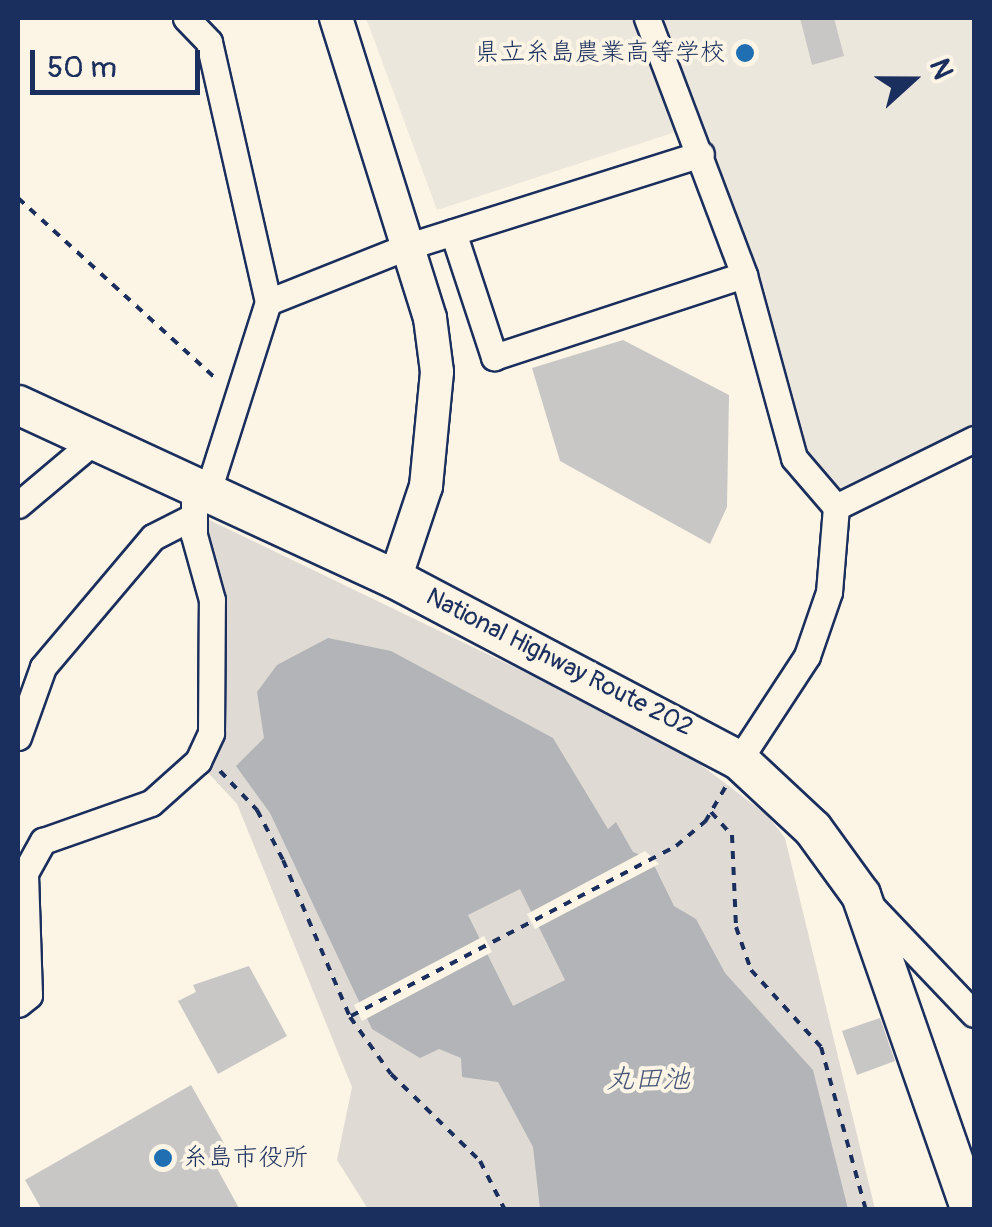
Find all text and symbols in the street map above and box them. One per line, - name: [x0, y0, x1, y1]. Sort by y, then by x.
- scale bar: [35, 30, 205, 92]
- north arrow: [862, 30, 962, 130]
- place label: 県立糸島農業高等学校: [475, 38, 725, 68]
- marker: 県立糸島農業高等学校: [734, 42, 756, 64]
- text: 50 m: [47, 49, 117, 86]
- text: N: [921, 54, 960, 84]
- street label: National Highway Route 202: [421, 583, 697, 743]
- water label: 丸田池: [606, 1063, 690, 1097]
- place label: 糸島市役所: [183, 1143, 308, 1173]
- marker: 糸島市役所: [152, 1147, 174, 1169]

